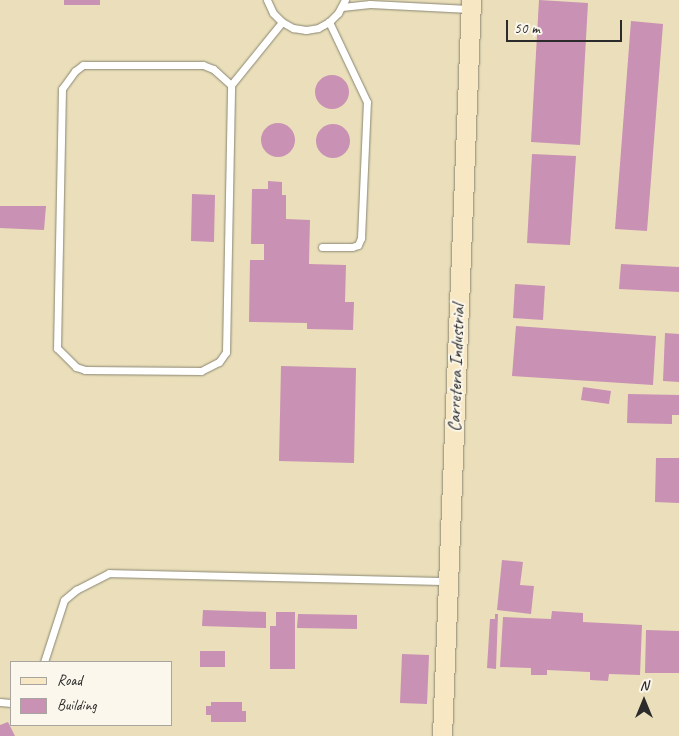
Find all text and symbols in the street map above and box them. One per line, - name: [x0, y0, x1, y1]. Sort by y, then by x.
- scale bar: [509, 10, 625, 42]
- text: 50 m: [514, 19, 540, 38]
- street label: Carretera Industrial: [443, 304, 469, 432]
- legend: [10, 661, 172, 726]
- text: Road: [57, 671, 82, 690]
- north arrow: [619, 676, 669, 726]
- text: N: [640, 677, 648, 694]
- text: Building: [57, 696, 96, 715]

